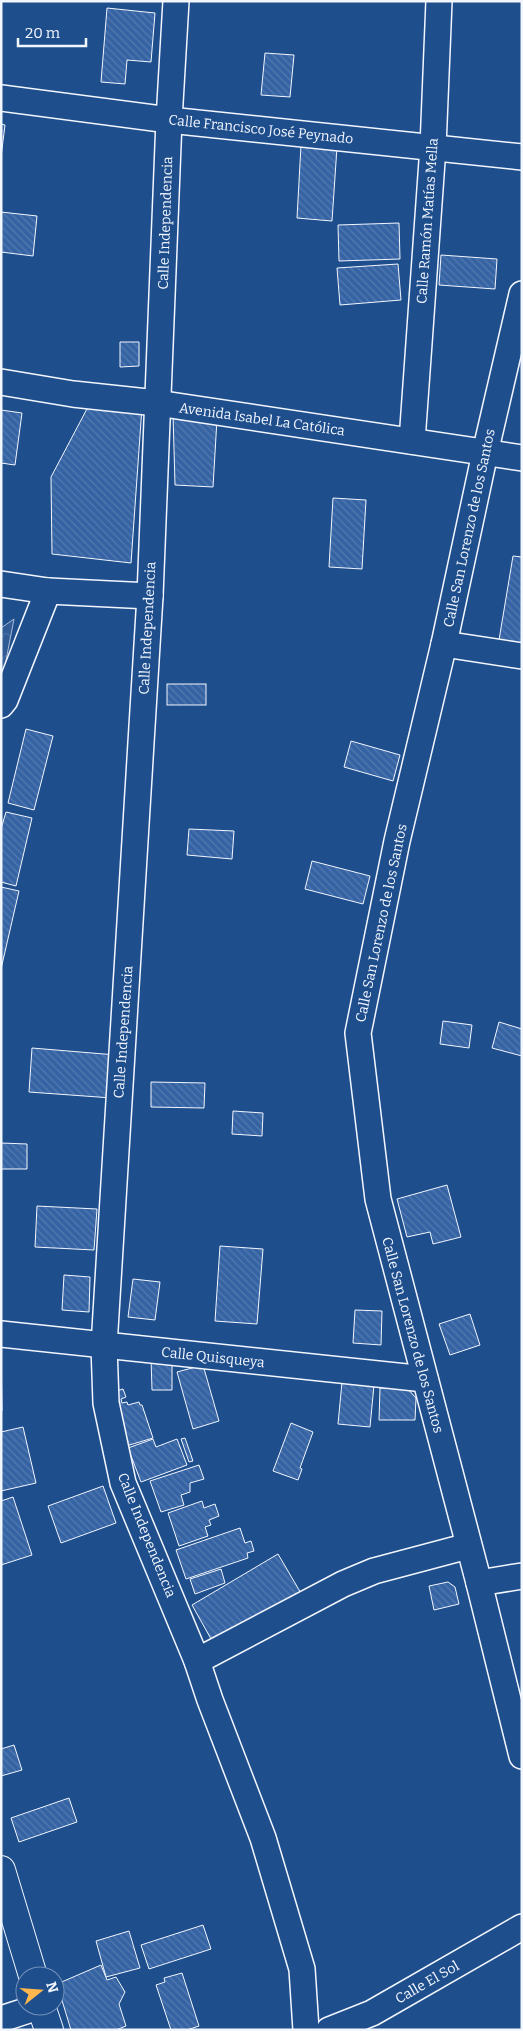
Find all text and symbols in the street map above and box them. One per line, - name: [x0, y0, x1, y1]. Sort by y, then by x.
- scale bar: [18, 15, 85, 47]
- text: 20 m: [25, 24, 61, 42]
- street label: Calle Francisco José Peynado: [168, 111, 354, 148]
- street label: Calle Ramón Matías Mella: [413, 137, 442, 305]
- street label: Calle Independencia: [155, 156, 176, 290]
- street label: Avenida Isabel La Católica: [178, 399, 346, 440]
- street label: Calle San Lorenzo de los Santos: [440, 427, 499, 629]
- street label: Calle Independencia: [136, 561, 159, 695]
- street label: Calle San Lorenzo de los Santos: [352, 822, 411, 1024]
- street label: Calle Independencia: [110, 965, 137, 1099]
- street label: Calle San Lorenzo de los Santos: [378, 1235, 447, 1435]
- street label: Calle Quisqueya: [160, 1344, 266, 1371]
- street label: Calle Independencia: [114, 1470, 179, 1600]
- street label: Calle El Sol: [392, 1957, 462, 2007]
- north arrow: [15, 1966, 65, 2016]
- text: N: [42, 1980, 62, 1995]

